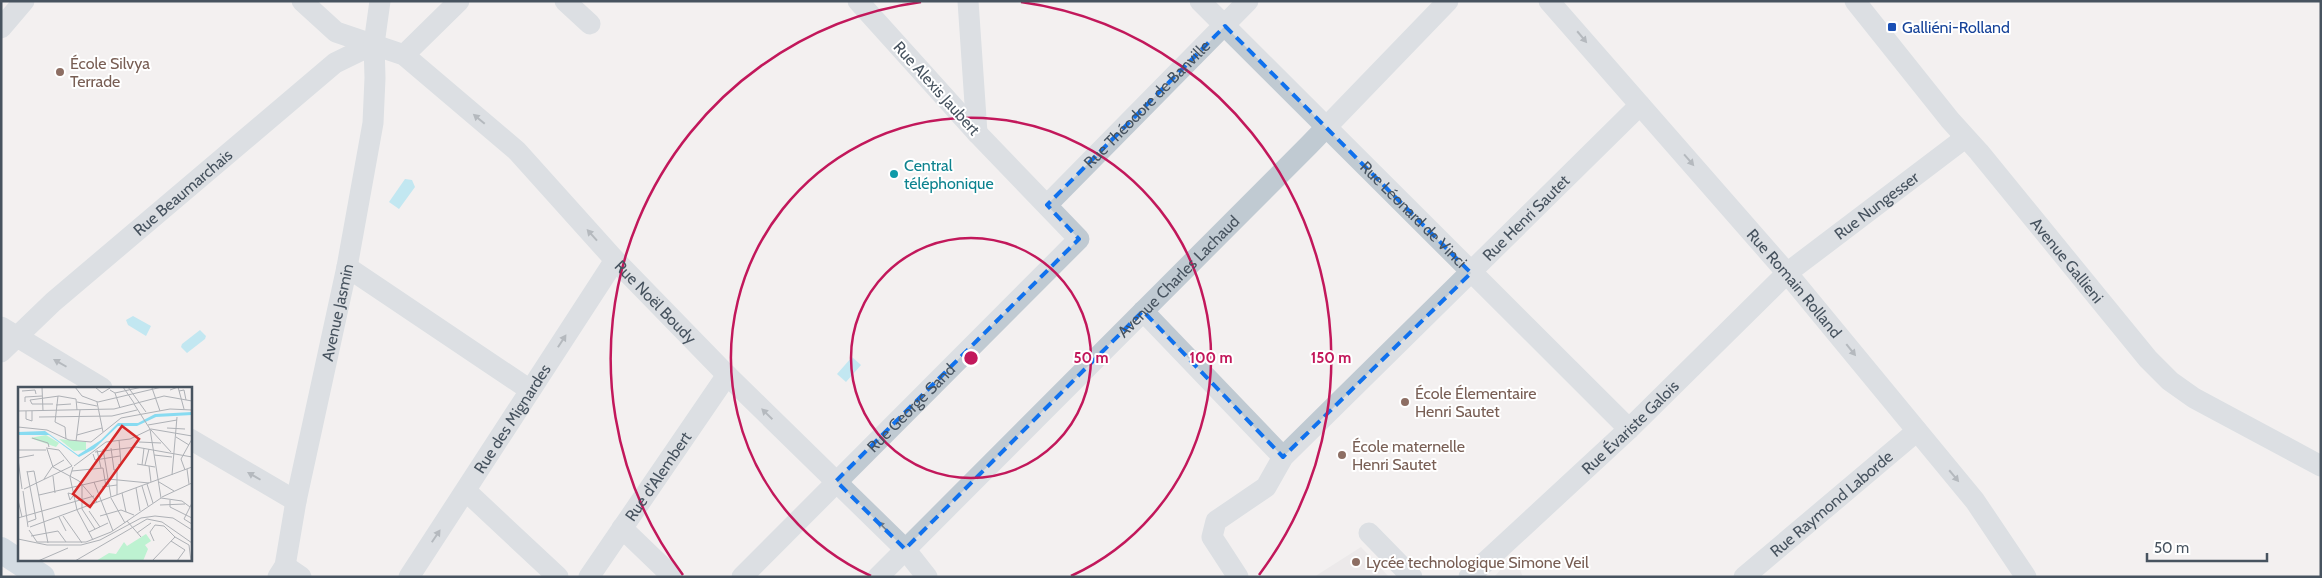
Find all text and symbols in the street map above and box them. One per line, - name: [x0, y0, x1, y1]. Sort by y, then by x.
- place label: Galliéni-Rolland: [1902, 18, 2010, 37]
- marker: Galliéni-Rolland: [1886, 21, 1898, 33]
- one-way arrow: [1576, 31, 1587, 44]
- street label: Rue Théodore de Banville: [1080, 36, 1214, 172]
- street label: Rue Alexis Jaubert: [889, 37, 984, 140]
- place label: École Silvya Terrade: [70, 54, 150, 91]
- marker: École Silvya Terrade: [54, 66, 66, 78]
- one-way arrow: [473, 113, 486, 124]
- street label: Rue Beaumarchais: [130, 145, 237, 240]
- one-way arrow: [1683, 153, 1695, 165]
- place label: Central téléphonique: [904, 156, 994, 193]
- street label: Rue Léonard de Vinci: [1356, 158, 1471, 272]
- street label: Rue Nungesser: [1831, 167, 1923, 244]
- marker: Central téléphonique: [888, 168, 900, 180]
- street label: Rue Henri Sautet: [1479, 171, 1574, 265]
- street label: Avenue Charles Lachaud: [1114, 212, 1243, 341]
- street label: Avenue Gallieni: [2027, 214, 2107, 307]
- street label: Rue Romain Rolland: [1743, 225, 1845, 342]
- one-way arrow: [586, 230, 598, 242]
- street label: Rue Noël Boudy: [611, 257, 700, 348]
- street label: Avenue Jasmin: [318, 262, 357, 363]
- one-way arrow: [557, 334, 567, 348]
- one-way arrow: [1845, 343, 1856, 356]
- centre of rings: [962, 349, 980, 367]
- text: 50 m: [1073, 349, 1109, 367]
- text: 100 m: [1189, 349, 1233, 367]
- text: 150 m: [1311, 349, 1351, 367]
- one-way arrow: [54, 359, 67, 368]
- street label: Rue des Mignardes: [470, 360, 555, 477]
- street label: Rue George Sand: [863, 360, 959, 456]
- street label: Rue Évariste Galois: [1578, 376, 1683, 478]
- place label: École Élementaire Henri Sautet: [1415, 384, 1536, 421]
- inset map: [18, 387, 191, 560]
- marker: École Élementaire Henri Sautet: [1399, 396, 1411, 408]
- one-way arrow: [761, 408, 773, 420]
- street label: Rue d'Alembert: [621, 428, 696, 525]
- place label: École maternelle Henri Sautet: [1352, 437, 1465, 474]
- street label: Rue Raymond Laborde: [1766, 447, 1897, 561]
- marker: École maternelle Henri Sautet: [1336, 449, 1348, 461]
- one-way arrow: [1948, 469, 1959, 482]
- one-way arrow: [247, 472, 260, 481]
- one-way arrow: [878, 521, 890, 533]
- one-way arrow: [431, 529, 440, 543]
- scale bar: [2147, 530, 2267, 562]
- text: 50 m: [2154, 539, 2189, 557]
- place label: Lycée technologique Simone Veil: [1366, 553, 1589, 572]
- marker: Lycée technologique Simone Veil: [1350, 556, 1362, 568]

